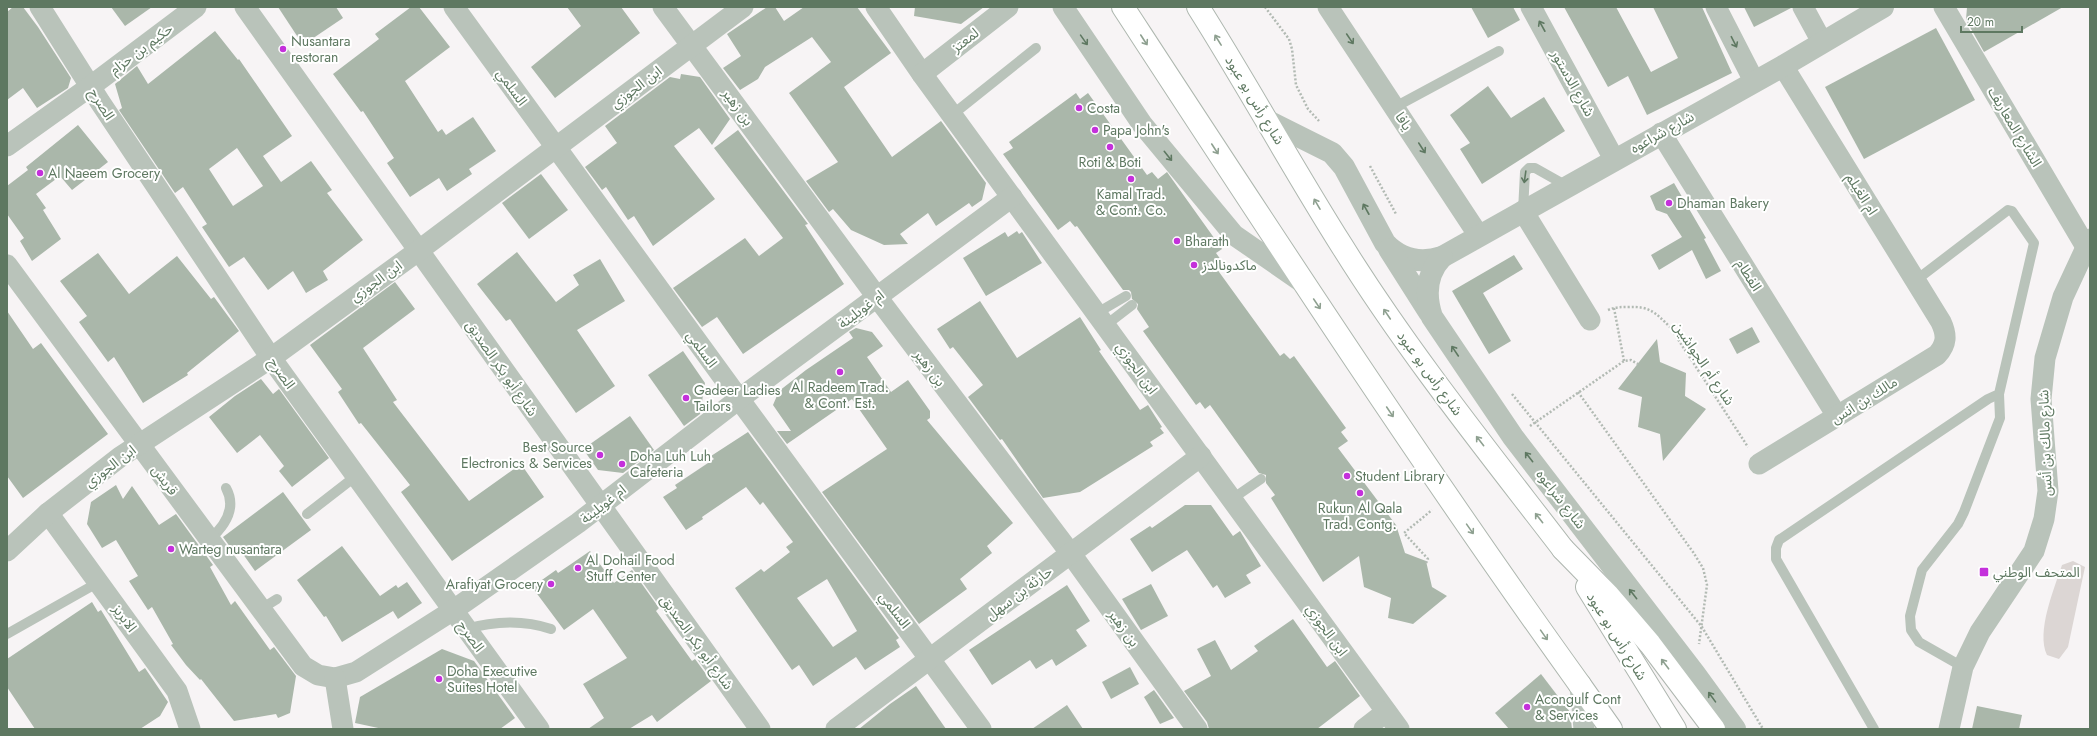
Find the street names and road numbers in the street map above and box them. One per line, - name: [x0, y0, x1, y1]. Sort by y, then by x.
- street label: حكيم بن حزام: [105, 19, 177, 80]
- street label: لمعتز: [946, 23, 983, 58]
- street label: شارع الدستور: [1545, 45, 1600, 121]
- street label: شارع رأس بو عبود: [1220, 52, 1289, 149]
- street label: ابن الجوزي: [606, 61, 667, 114]
- street label: السلمي: [491, 64, 532, 110]
- street label: بن زهير: [717, 83, 758, 130]
- street label: الشارع المعاريف: [1982, 83, 2047, 171]
- street label: الصرح: [83, 84, 120, 125]
- street label: شارع شراعوه: [1626, 106, 1698, 159]
- street label: يافا: [1391, 108, 1417, 134]
- street label: ام الغيلم: [1841, 169, 1883, 219]
- street label: ابن الجوزي: [346, 255, 407, 308]
- street label: الفطام: [1730, 255, 1767, 296]
- street label: ام غويلينة: [834, 285, 889, 334]
- street label: شارع أبو بكر الصديق: [461, 316, 543, 421]
- street label: شارع أم الجواشين: [1667, 317, 1740, 410]
- street label: السلمي: [681, 326, 722, 372]
- street label: شارع رأس بو عبود: [1392, 327, 1468, 420]
- street label: ابن الجوزي: [1110, 338, 1163, 399]
- street label: بن زهير: [909, 345, 951, 391]
- street label: الصرح: [263, 353, 300, 394]
- street label: مالك بن انس: [1827, 372, 1901, 428]
- street label: شارع مالك بن أنس: [2033, 389, 2058, 497]
- street label: ابن الجوزي: [80, 440, 141, 493]
- street label: قريش: [147, 461, 183, 499]
- street label: شارع شراعوه: [1531, 465, 1591, 533]
- street label: ام غويلينة: [576, 480, 631, 529]
- street label: حارثة بن سهل: [982, 561, 1056, 625]
- street label: السلمي: [874, 587, 915, 633]
- street label: شارع رأس بو عبود: [1581, 588, 1652, 684]
- street label: شارع أبو بكر الصديق: [655, 590, 738, 694]
- street label: الابريز: [107, 599, 142, 636]
- street label: ابن الجوزي: [1300, 600, 1353, 661]
- street label: بن زهير: [1103, 604, 1144, 651]
- street label: الصرح: [452, 616, 489, 657]

